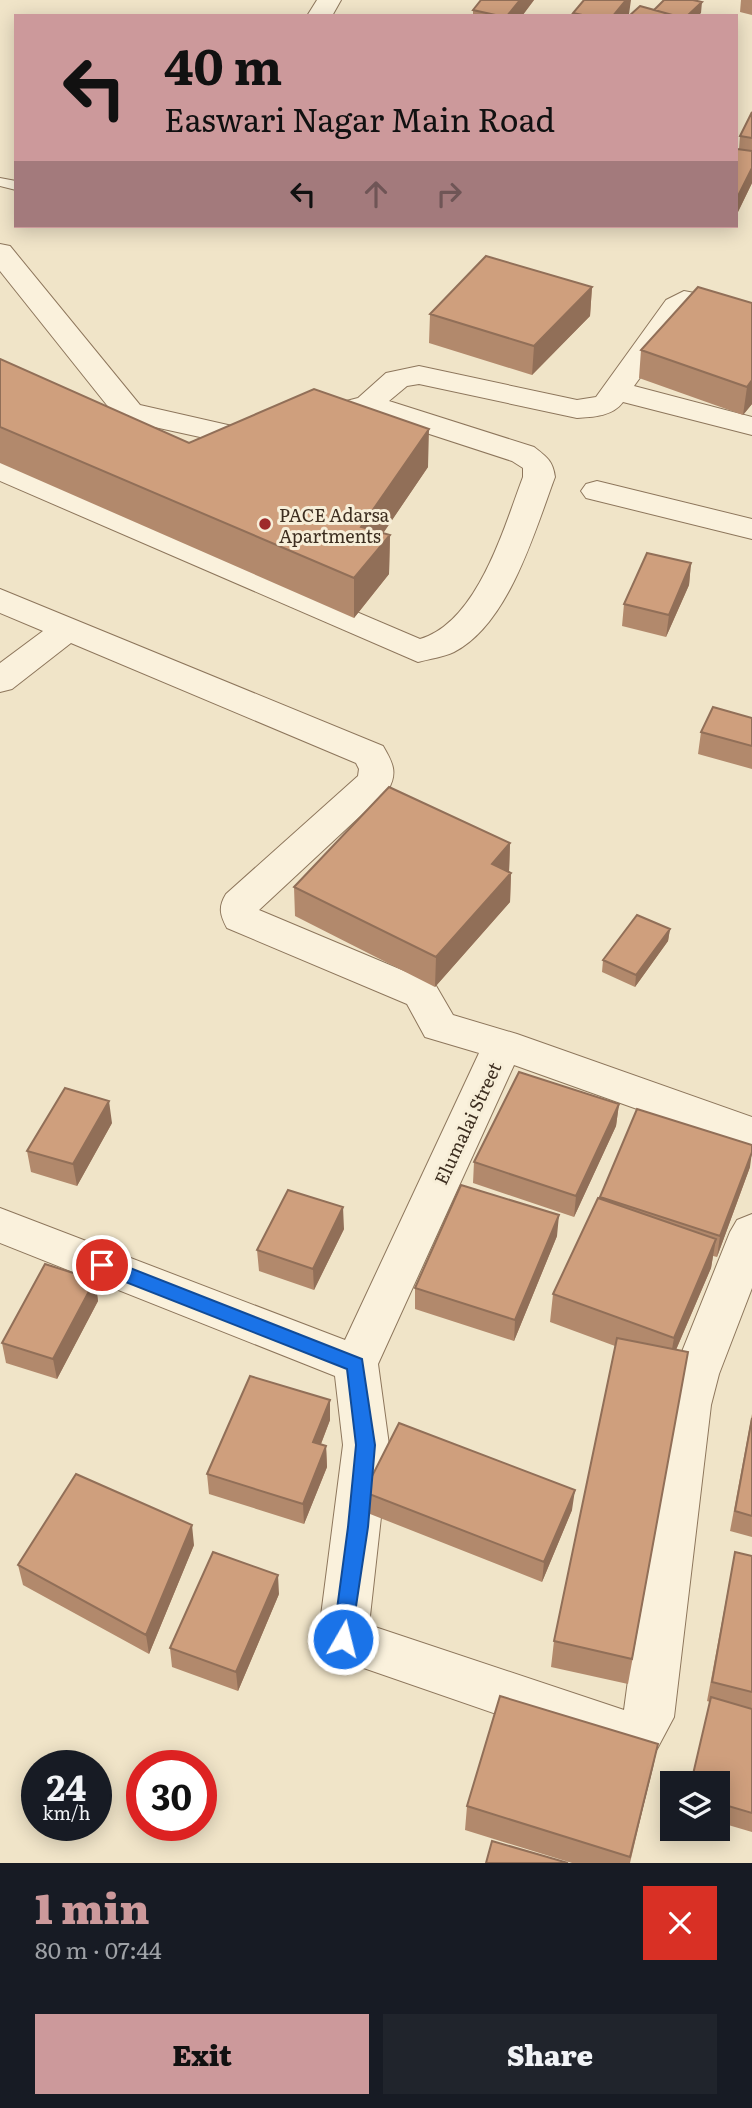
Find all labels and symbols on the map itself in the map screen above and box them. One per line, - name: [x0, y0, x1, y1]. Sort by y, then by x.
- place label: PACE Adarsa Apartments: [279, 501, 390, 549]
- marker: PACE Adarsa Apartments: [257, 516, 273, 532]
- street label: Elumalai Street: [427, 1057, 508, 1189]
- pin: [72, 1235, 132, 1295]
- position arrow: [306, 1602, 380, 1676]
- speed limit sign: 30: [126, 1750, 217, 1841]

